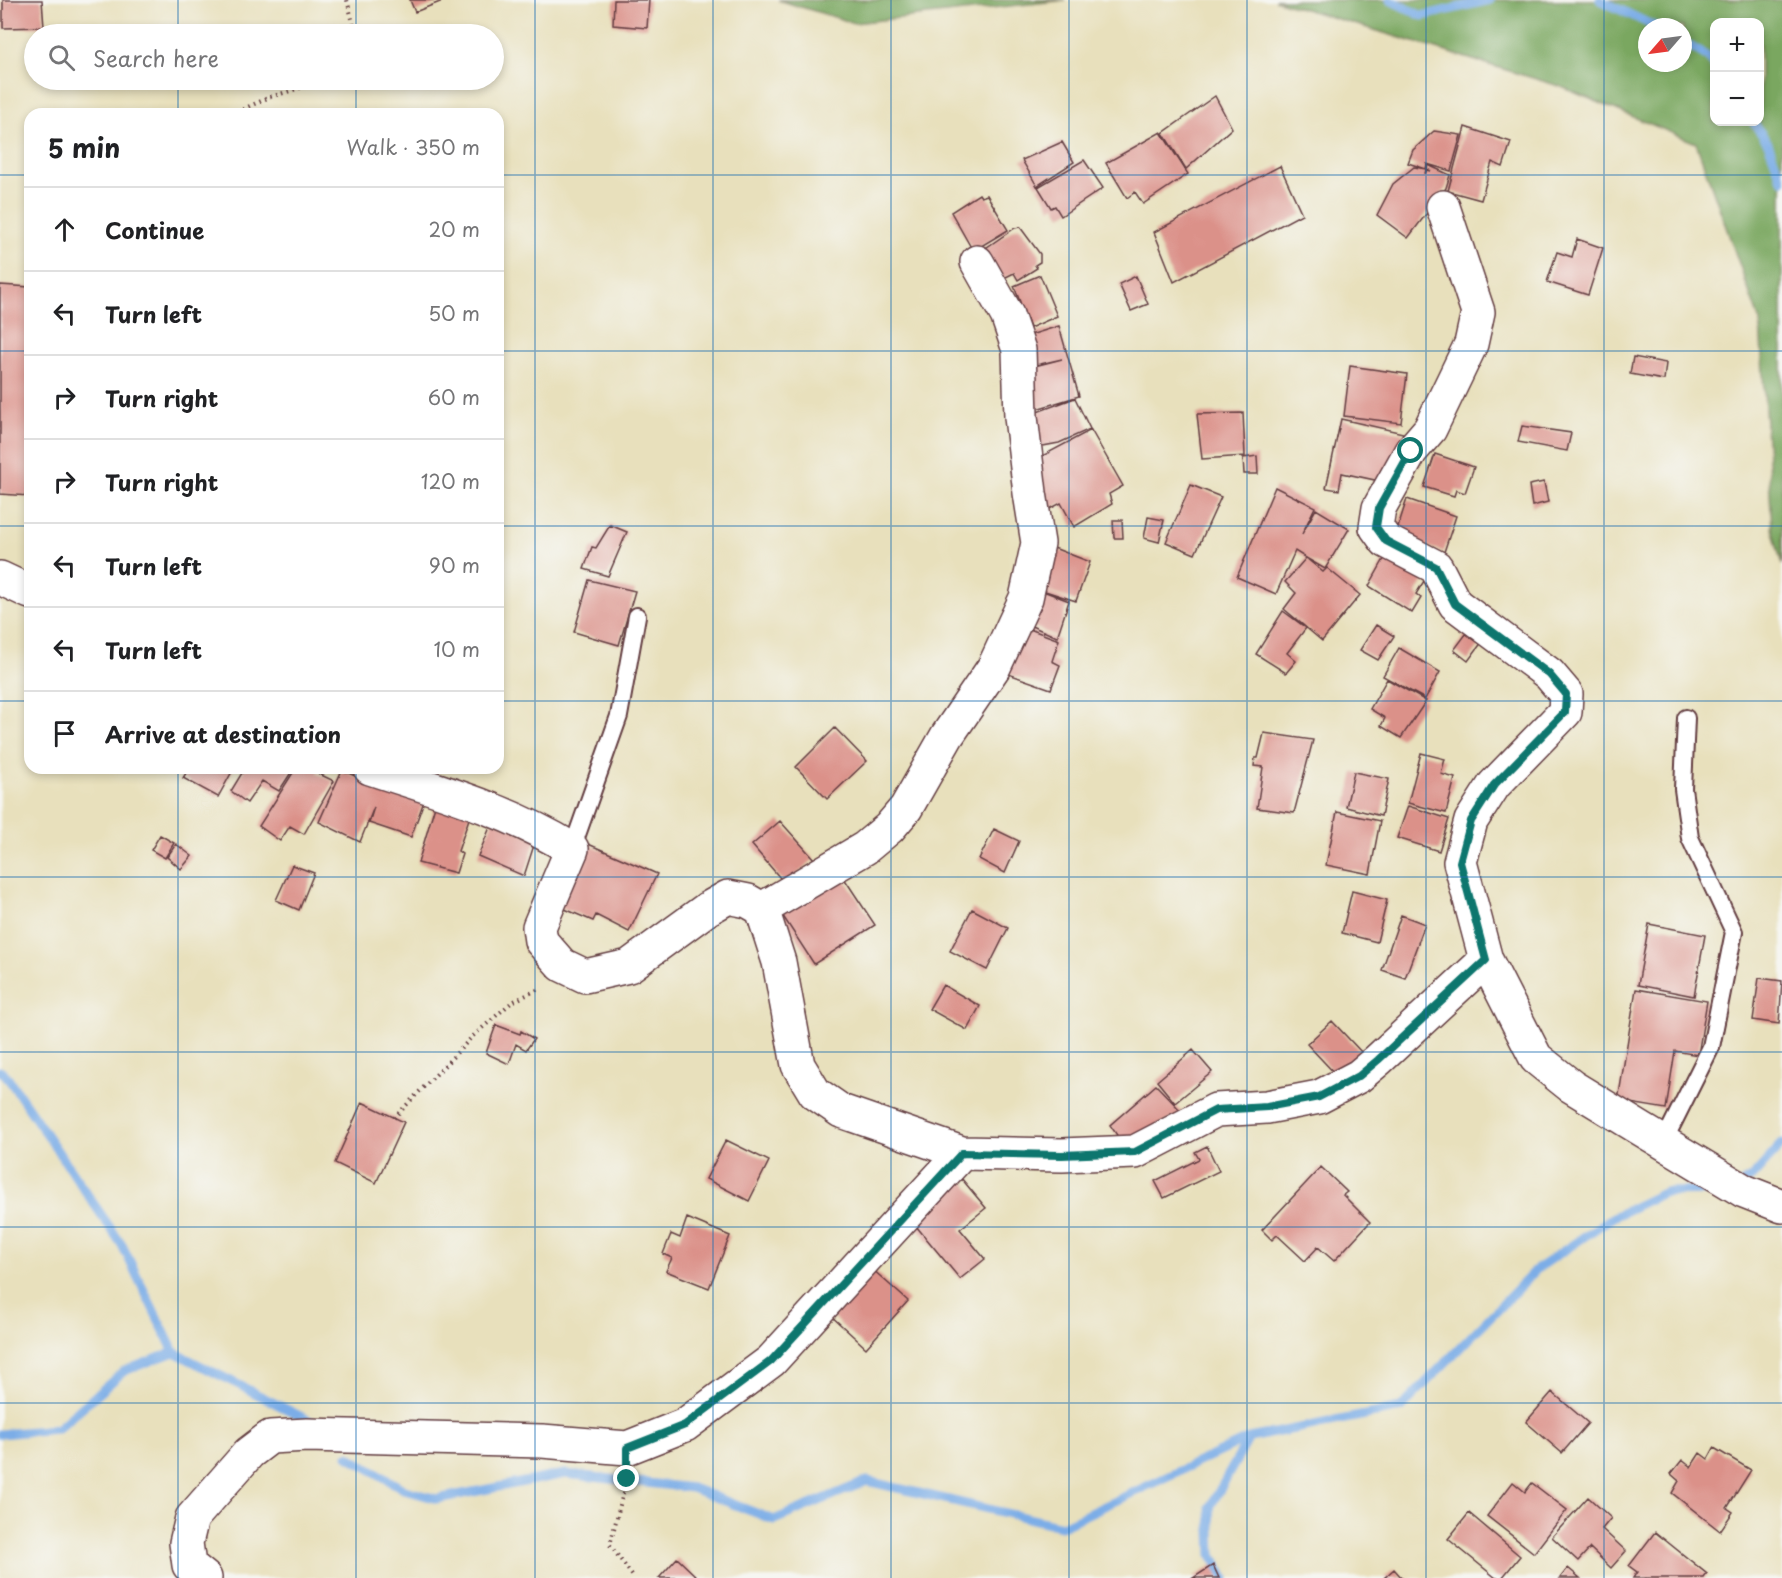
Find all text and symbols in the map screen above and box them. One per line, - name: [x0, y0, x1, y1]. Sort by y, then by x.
- north arrow: [1638, 18, 1692, 72]
- map controls: [1710, 18, 1764, 126]
- button: +: [1710, 18, 1764, 72]
- search box: [24, 24, 504, 90]
- icon: search: [45, 41, 78, 74]
- text: Search here: [93, 41, 219, 74]
- button: −: [1710, 72, 1764, 126]
- text: 5 min: [48, 128, 120, 167]
- text: Walk · 350 m: [347, 132, 480, 162]
- icon: ahead: [48, 213, 81, 246]
- text: Continue: [105, 213, 204, 246]
- text: 20 m: [428, 214, 480, 244]
- icon: left: [48, 297, 81, 330]
- text: Turn left: [105, 297, 202, 330]
- text: 50 m: [428, 298, 480, 328]
- icon: right: [48, 381, 81, 414]
- text: Turn right: [105, 381, 218, 414]
- text: 60 m: [428, 382, 480, 412]
- route start: [1397, 437, 1423, 463]
- icon: right: [48, 465, 81, 498]
- text: Turn right: [105, 465, 218, 498]
- text: 120 m: [421, 466, 480, 496]
- icon: left: [48, 549, 81, 582]
- text: Turn left: [105, 549, 202, 582]
- text: 90 m: [429, 550, 480, 580]
- icon: left: [48, 633, 81, 666]
- text: Turn left: [105, 633, 202, 666]
- text: 10 m: [433, 634, 480, 664]
- icon: arrive: [48, 717, 81, 750]
- text: Arrive at destination: [105, 717, 341, 750]
- route end: [613, 1465, 639, 1491]

